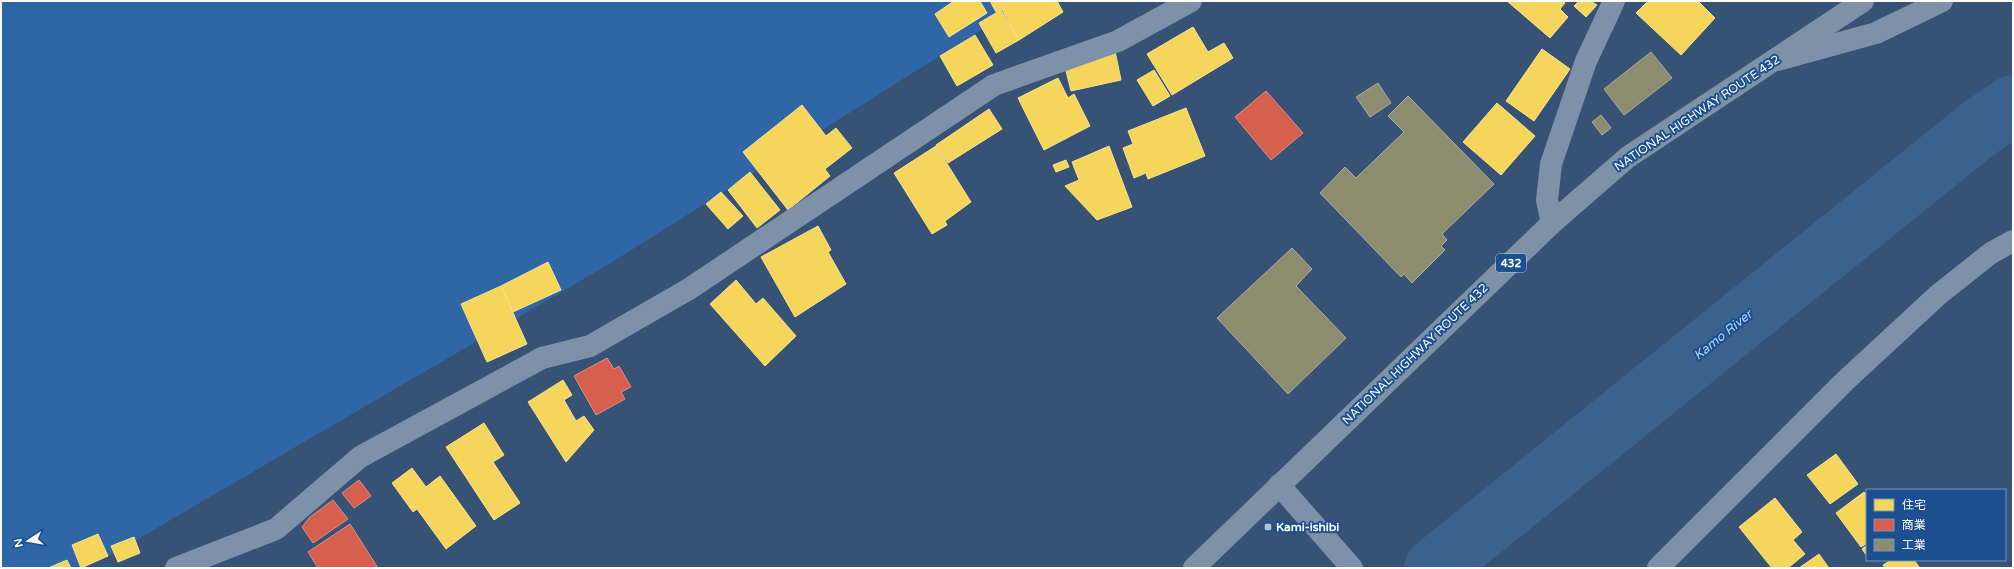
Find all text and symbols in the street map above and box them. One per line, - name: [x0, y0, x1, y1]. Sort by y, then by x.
- street label: NATIONAL HIGHWAY ROUTE 432: [1612, 52, 1782, 174]
- road number: 432: [1496, 254, 1526, 272]
- street label: NATIONAL HIGHWAY ROUTE 432: [1339, 281, 1491, 427]
- water label: Kamo River: [1690, 305, 1757, 364]
- legend: [1866, 489, 2006, 561]
- text: 住宅: [1902, 498, 1926, 512]
- text: 商業: [1902, 518, 1926, 532]
- place label: Kami-ishibi: [1276, 520, 1339, 534]
- north arrow: [8, 521, 48, 561]
- marker: Kami-ishibi: [1263, 522, 1273, 532]
- text: N: [11, 537, 26, 549]
- text: 工業: [1902, 538, 1926, 552]

